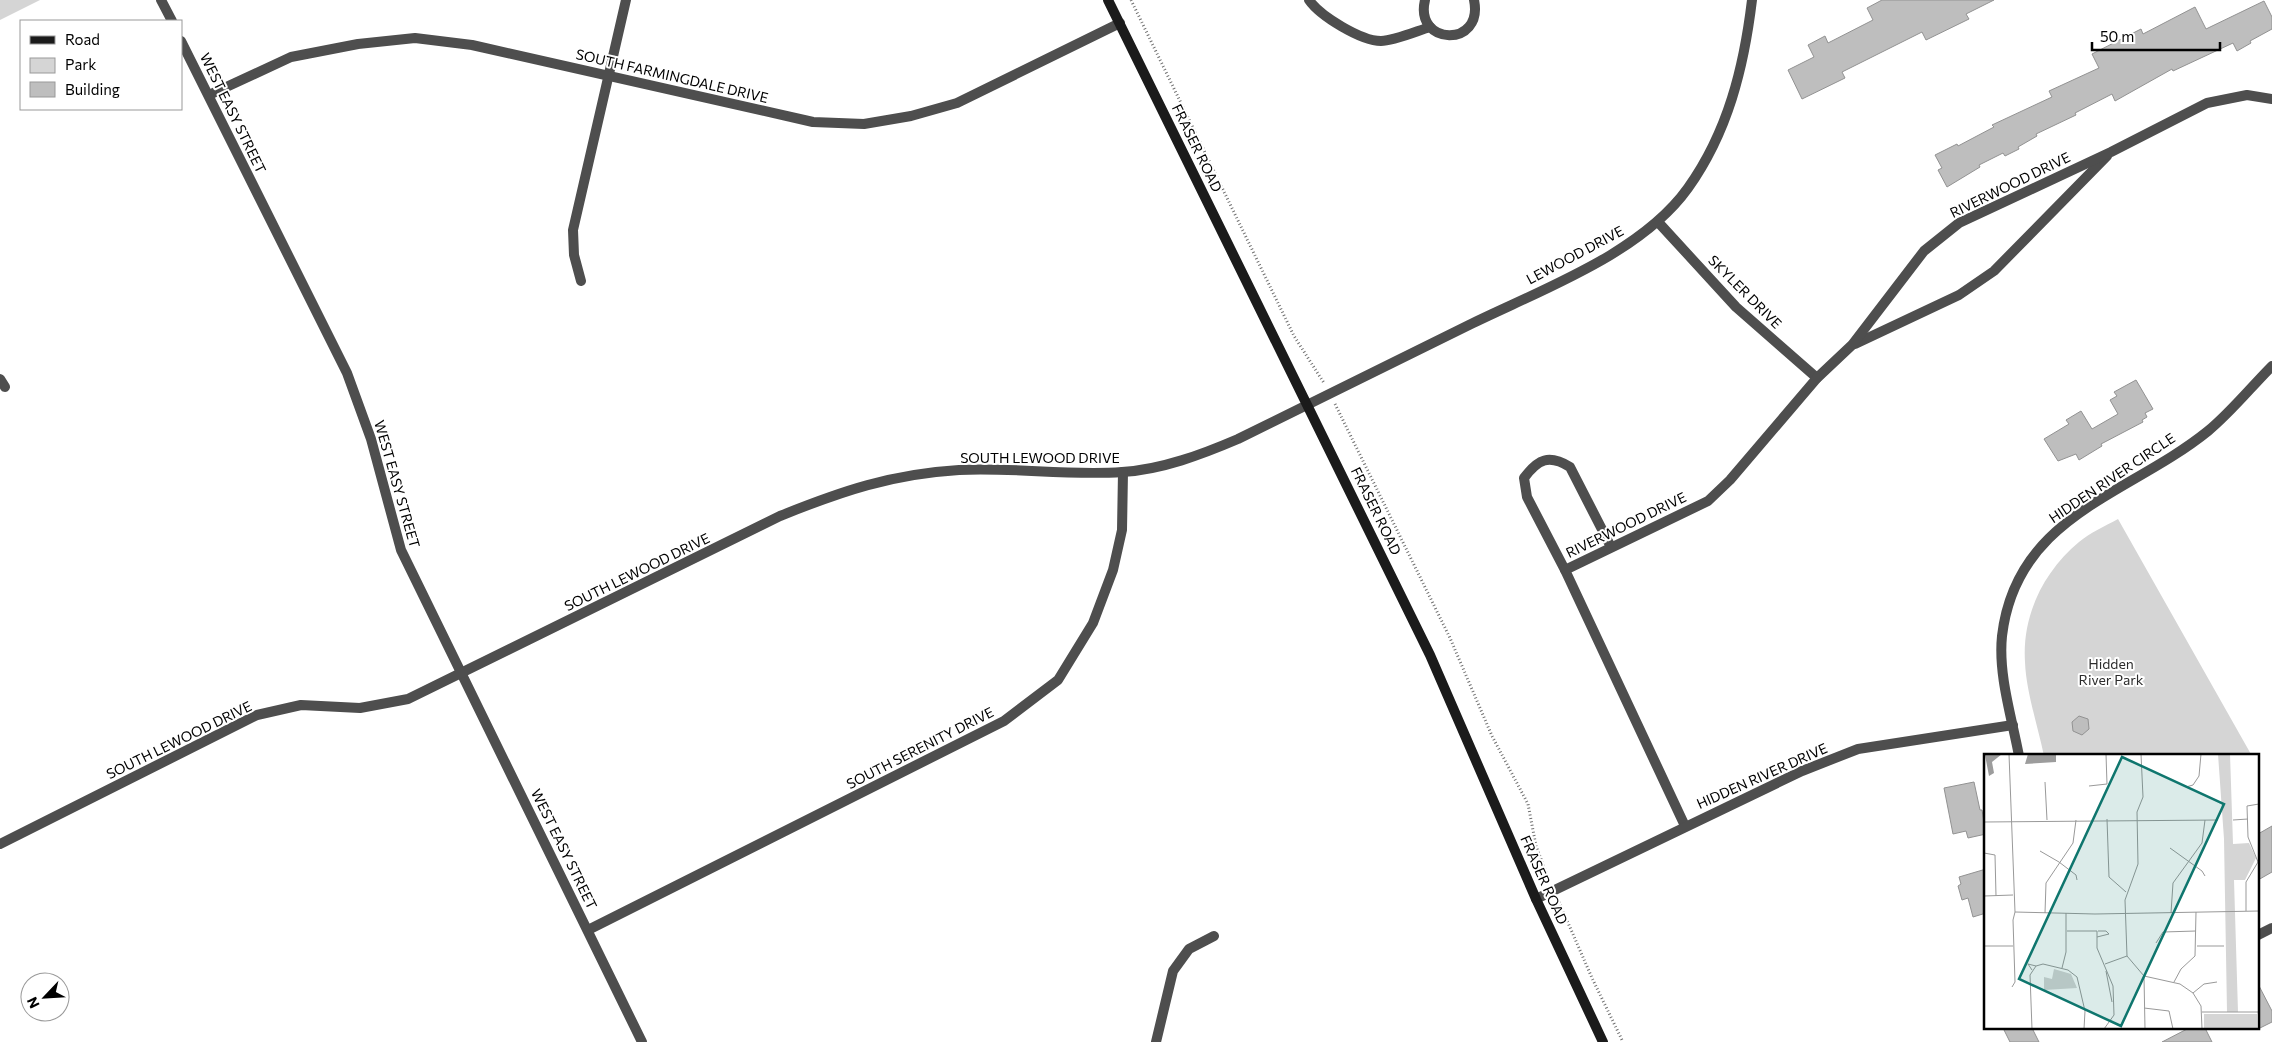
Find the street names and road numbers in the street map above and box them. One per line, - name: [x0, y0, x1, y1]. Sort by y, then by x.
- street label: SOUTH FARMINGDALE DRIVE: [574, 45, 770, 106]
- street label: WEST EASY STREET: [197, 50, 270, 176]
- street label: FRASER ROAD: [1169, 101, 1226, 195]
- street label: RIVERWOOD DRIVE: [1947, 148, 2073, 221]
- street label: LEWOOD DRIVE: [1523, 222, 1626, 287]
- street label: SKYLER DRIVE: [1705, 251, 1786, 332]
- street label: WEST EASY STREET: [371, 418, 424, 550]
- street label: HIDDEN RIVER CIRCLE: [2045, 429, 2178, 526]
- street label: SOUTH LEWOOD DRIVE: [960, 449, 1120, 466]
- street label: FRASER ROAD: [1348, 464, 1405, 558]
- street label: RIVERWOOD DRIVE: [1563, 488, 1689, 561]
- street label: SOUTH LEWOOD DRIVE: [561, 529, 712, 614]
- street label: SOUTH LEWOOD DRIVE: [103, 697, 254, 782]
- street label: SOUTH SERENITY DRIVE: [843, 703, 996, 792]
- street label: HIDDEN RIVER DRIVE: [1694, 739, 1830, 812]
- street label: WEST EASY STREET: [528, 786, 601, 912]
- street label: FRASER ROAD: [1517, 833, 1572, 927]

